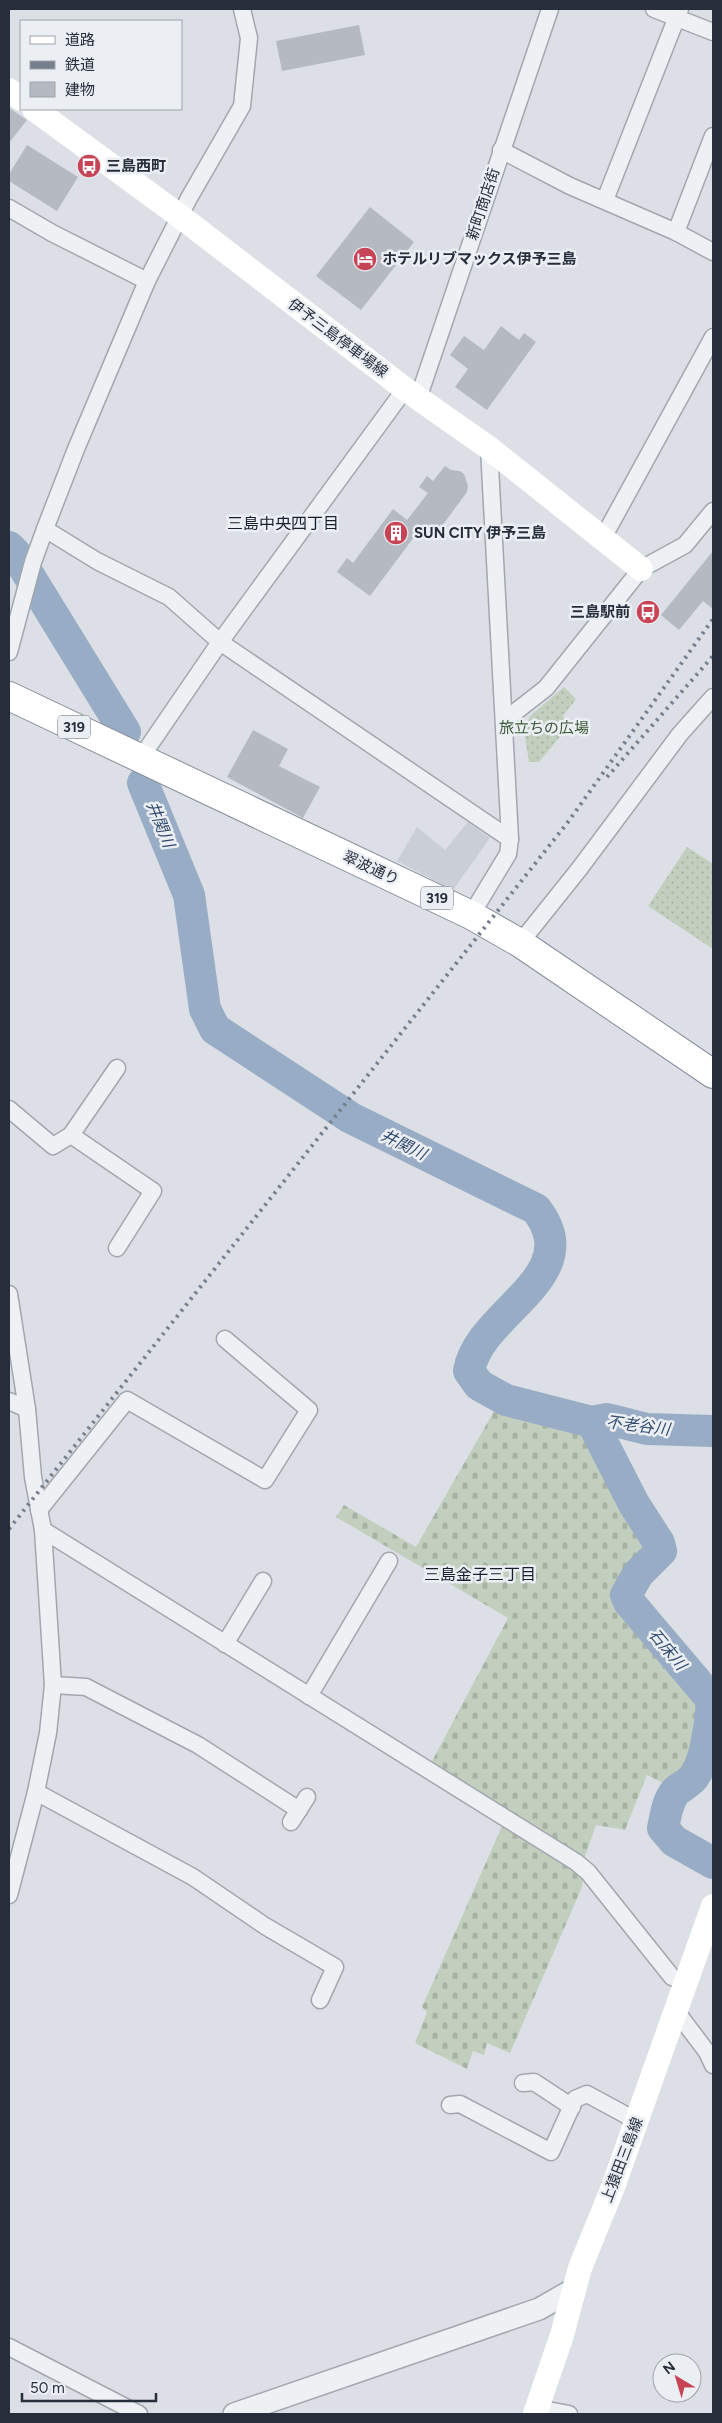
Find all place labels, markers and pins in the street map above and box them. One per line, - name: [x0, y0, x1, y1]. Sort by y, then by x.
- bus stop icon: 三島西町: [76, 153, 102, 179]
- place label: 三島西町: [106, 157, 166, 175]
- hotel icon: ホテルリブマックス伊予三島: [352, 246, 378, 272]
- place label: ホテルリブマックス伊予三島: [382, 250, 577, 268]
- building icon: SUN CITY 伊予三島: [383, 520, 409, 546]
- place label: SUN CITY 伊予三島: [414, 524, 546, 542]
- bus stop icon: 三島駅前: [635, 599, 661, 625]
- place label: 三島駅前: [570, 603, 630, 621]

